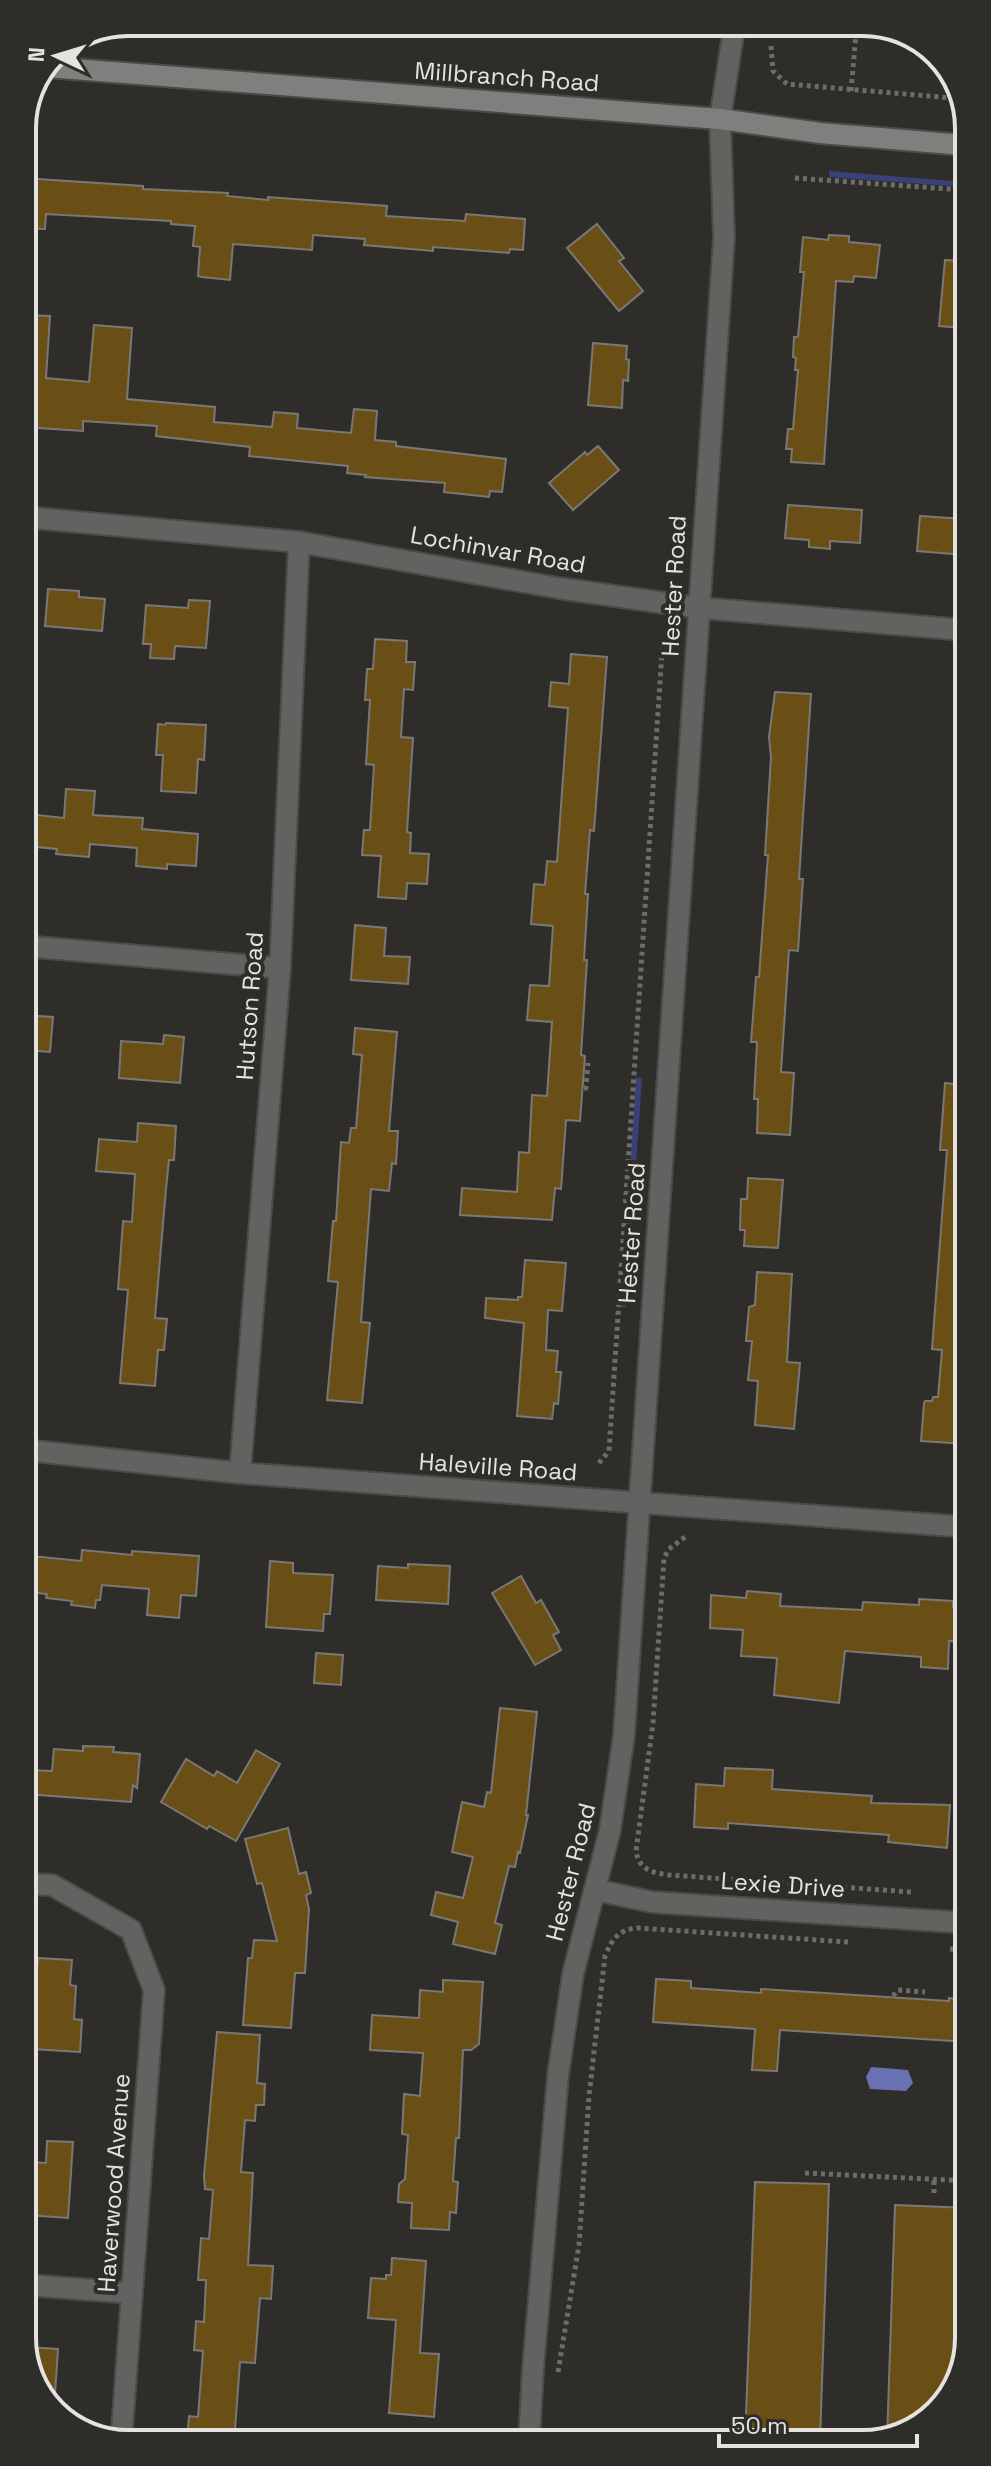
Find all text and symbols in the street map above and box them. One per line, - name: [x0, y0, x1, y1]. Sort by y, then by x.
- north arrow: [16, 16, 96, 96]
- text: N: [22, 46, 51, 63]
- street label: Millbranch Road: [414, 55, 600, 98]
- street label: Hester Road: [654, 515, 693, 657]
- street label: Lochinvar Road: [408, 519, 588, 580]
- street label: Hutson Road: [229, 931, 270, 1081]
- street label: Hester Road: [611, 1161, 652, 1305]
- street label: Haleville Road: [418, 1445, 578, 1488]
- street label: Hester Road: [538, 1800, 603, 1944]
- street label: Lexie Drive: [720, 1865, 846, 1904]
- street label: Haverwood Avenue: [90, 2072, 137, 2293]
- scale bar: [719, 2398, 917, 2448]
- text: 50 m: [731, 2410, 788, 2441]

